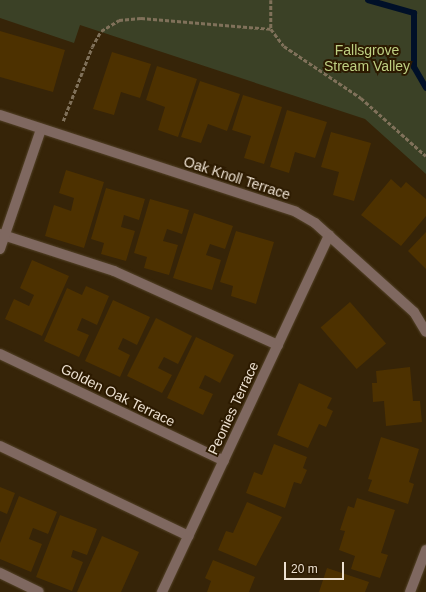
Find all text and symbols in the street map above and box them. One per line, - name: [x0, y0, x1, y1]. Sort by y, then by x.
- park label: Fallsgrove Stream Valley: [324, 42, 410, 74]
- street label: Oak Knoll Terrace: [181, 153, 293, 203]
- street label: Peonies Terrace: [204, 359, 262, 457]
- street label: Golden Oak Terrace: [58, 360, 178, 430]
- scale bar: [286, 554, 346, 580]
- text: 20 m: [291, 562, 318, 576]

